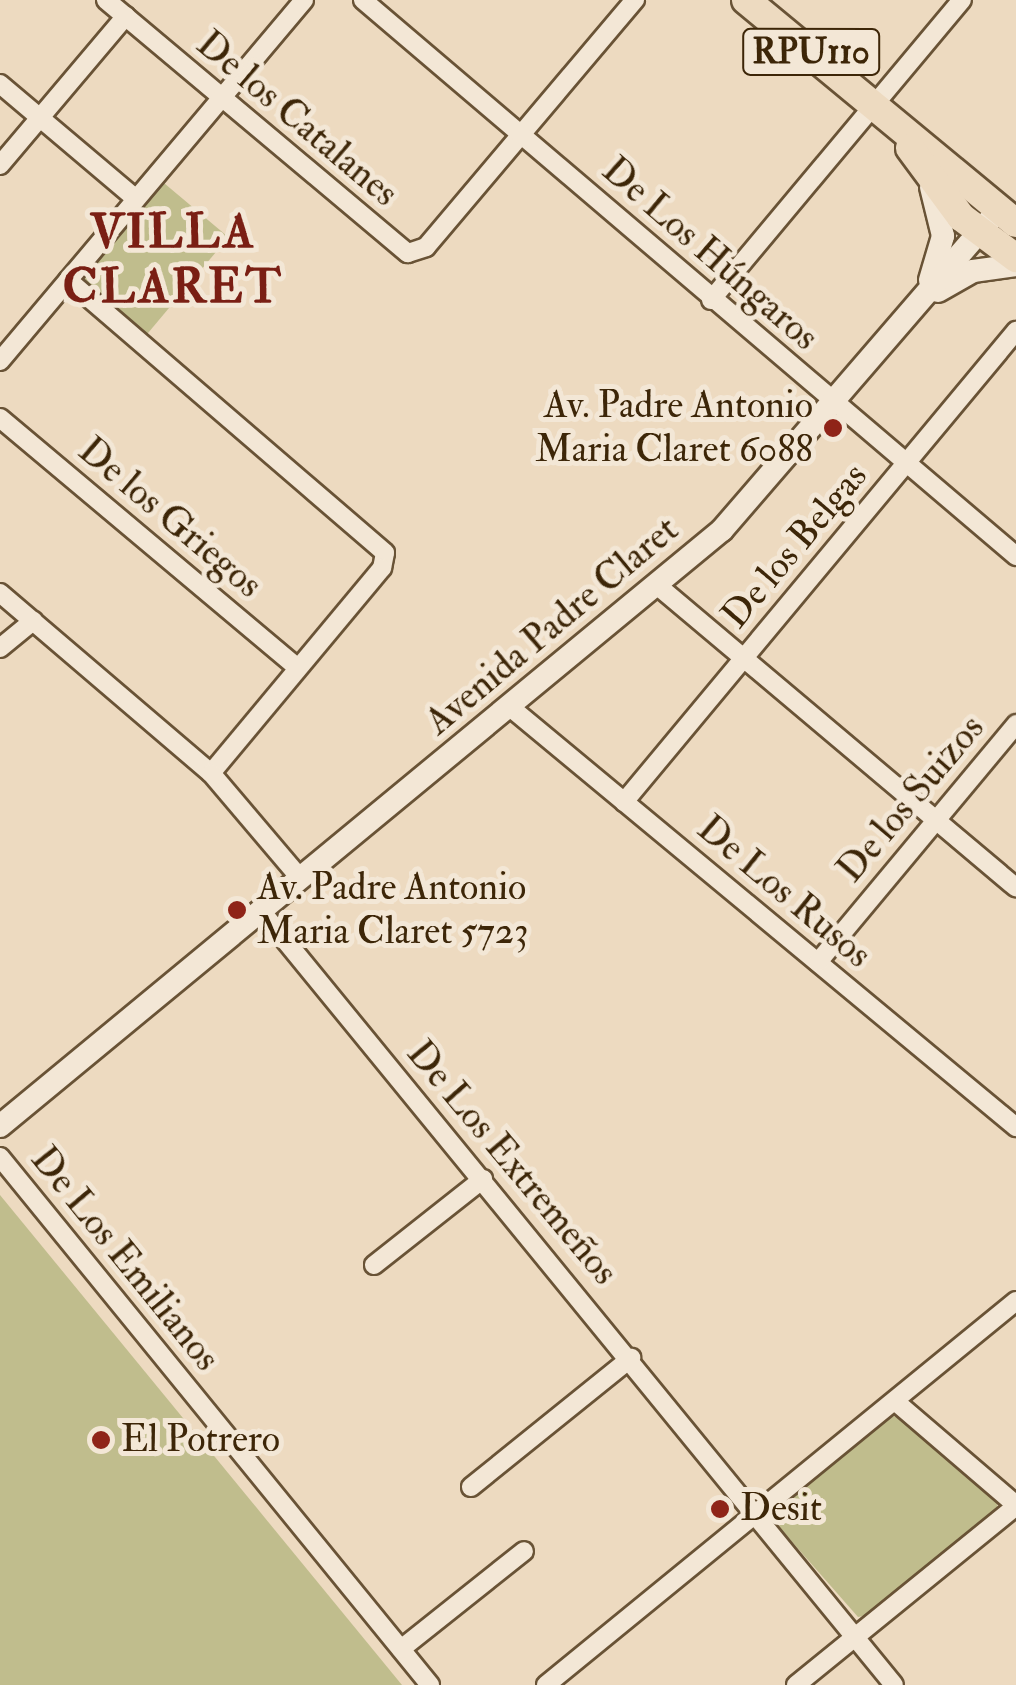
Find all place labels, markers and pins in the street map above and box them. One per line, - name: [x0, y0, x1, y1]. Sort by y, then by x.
- place label: Av. Padre Antonio Maria Claret 6088: [535, 383, 813, 472]
- marker: Av. Padre Antonio Maria Claret 6088: [822, 417, 844, 439]
- place label: Av. Padre Antonio Maria Claret 5723: [257, 865, 528, 954]
- marker: Av. Padre Antonio Maria Claret 5723: [226, 899, 248, 921]
- place label: El Potrero: [121, 1417, 280, 1463]
- marker: El Potrero: [90, 1429, 112, 1451]
- place label: Desit: [740, 1486, 822, 1532]
- marker: Desit: [709, 1498, 731, 1520]

